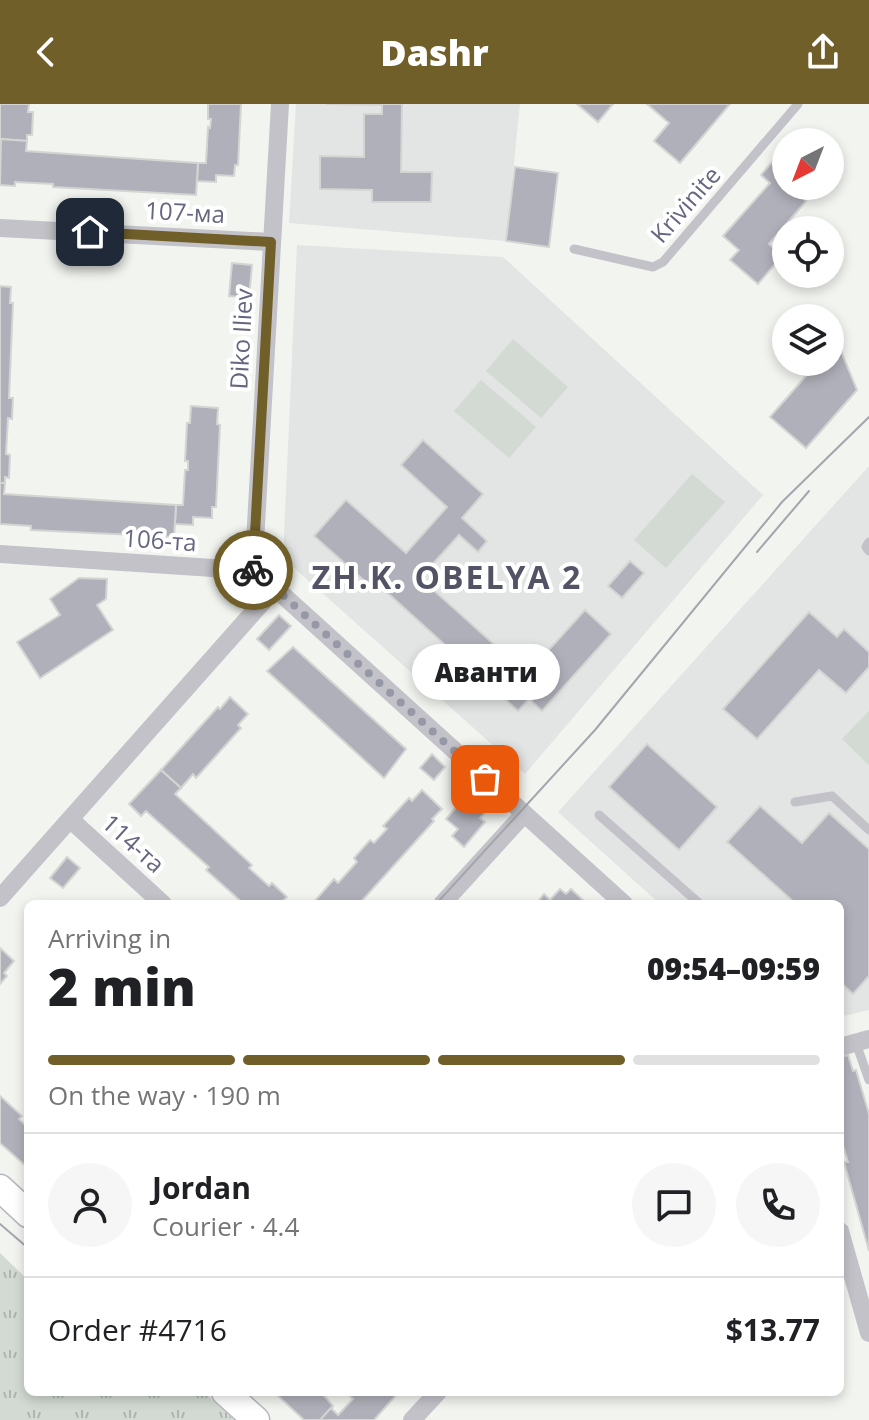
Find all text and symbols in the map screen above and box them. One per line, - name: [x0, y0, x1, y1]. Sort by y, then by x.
- text: Dashr: [380, 28, 489, 77]
- icon: back: [24, 30, 68, 74]
- icon: share: [801, 30, 845, 74]
- north arrow: [772, 128, 844, 200]
- map controls: [772, 128, 844, 376]
- street label: Krivinite: [642, 159, 727, 249]
- street label: 107-ма: [144, 193, 226, 230]
- pin: [56, 198, 124, 266]
- icon: home: [68, 210, 112, 254]
- button: locate: [772, 216, 844, 288]
- street label: Diko Iliev: [221, 288, 260, 390]
- button: layers: [772, 304, 844, 376]
- street label: 106-та: [122, 520, 198, 559]
- courier: [213, 530, 293, 610]
- icon: bike: [231, 548, 275, 592]
- district label: ZH.K. OBELYA 2: [312, 555, 582, 598]
- callout: Аванти: [411, 643, 559, 699]
- text: Аванти: [434, 654, 538, 690]
- pin: [451, 745, 519, 813]
- icon: bag: [463, 757, 507, 801]
- street label: 114-та: [96, 806, 172, 880]
- text: Arriving in: [48, 920, 171, 956]
- text: 09:54–09:59: [647, 948, 820, 989]
- text: 2 min: [48, 950, 196, 1021]
- text: On the way · 190 m: [48, 1077, 281, 1113]
- button: person: [48, 1163, 132, 1247]
- button: chat: [632, 1163, 716, 1247]
- button: phone: [736, 1163, 820, 1247]
- text: Jordan: [152, 1167, 251, 1208]
- text: Courier · 4.4: [152, 1208, 299, 1244]
- text: Order #4716: [48, 1309, 227, 1350]
- text: $13.77: [726, 1309, 820, 1350]

